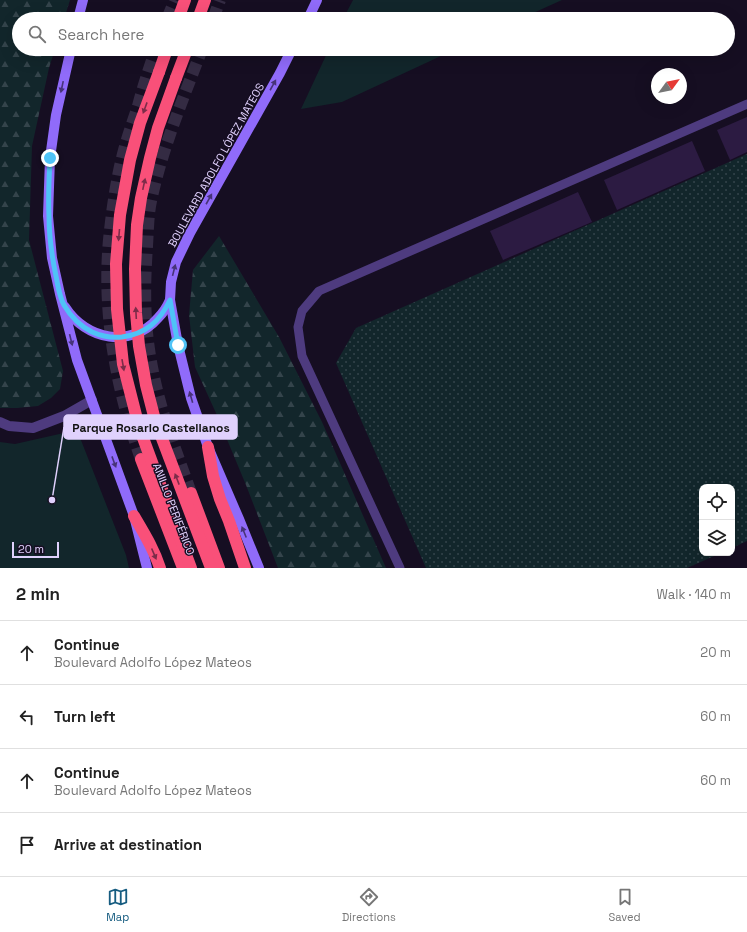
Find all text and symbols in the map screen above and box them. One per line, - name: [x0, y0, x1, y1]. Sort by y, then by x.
- search box: [12, 12, 735, 56]
- icon: search: [26, 23, 48, 45]
- text: Search here: [58, 25, 144, 44]
- north arrow: [651, 68, 687, 104]
- street label: BOULEVARD ADOLFO LÓPEZ MATEOS: [164, 80, 267, 249]
- one-way arrow: [270, 80, 276, 91]
- one-way arrow: [59, 81, 65, 93]
- one-way arrow: [142, 103, 148, 115]
- route end: [41, 149, 59, 167]
- one-way arrow: [142, 178, 148, 190]
- one-way arrow: [206, 193, 213, 205]
- one-way arrow: [115, 229, 122, 241]
- one-way arrow: [172, 263, 178, 276]
- one-way arrow: [133, 307, 140, 319]
- one-way arrow: [69, 333, 75, 346]
- route start: [169, 336, 187, 354]
- one-way arrow: [120, 359, 126, 371]
- one-way arrow: [188, 391, 194, 403]
- callout: Parque Rosario Castellanos: [64, 415, 237, 439]
- text: Parque Rosario Castellanos: [72, 420, 230, 436]
- one-way arrow: [112, 457, 118, 469]
- street label: ANILLO PERIFÉRICO: [150, 461, 198, 557]
- one-way arrow: [173, 473, 179, 485]
- map controls: [699, 484, 735, 556]
- button: locate: [699, 484, 735, 520]
- button: layers: [699, 520, 735, 556]
- one-way arrow: [241, 525, 247, 537]
- scale bar: [12, 540, 59, 559]
- text: 20 m: [18, 542, 44, 556]
- one-way arrow: [152, 548, 158, 560]
- text: 2 min: [16, 583, 60, 605]
- text: Walk · 140 m: [657, 586, 731, 603]
- text: Continue: [54, 635, 120, 654]
- icon: ahead: [16, 642, 38, 664]
- text: 20 m: [700, 644, 731, 661]
- text: Boulevard Adolfo López Mateos: [54, 654, 252, 671]
- icon: left: [16, 706, 38, 728]
- text: Turn left: [54, 707, 116, 726]
- text: 60 m: [700, 708, 731, 725]
- text: Continue: [54, 763, 120, 782]
- icon: ahead: [16, 770, 38, 792]
- text: 60 m: [700, 772, 731, 789]
- text: Boulevard Adolfo López Mateos: [54, 782, 252, 799]
- icon: arrive: [16, 834, 38, 856]
- text: Arrive at destination: [54, 835, 202, 854]
- tab: Map: [106, 886, 129, 924]
- tab: Directions: [342, 886, 396, 924]
- tab: Saved: [609, 886, 641, 924]

